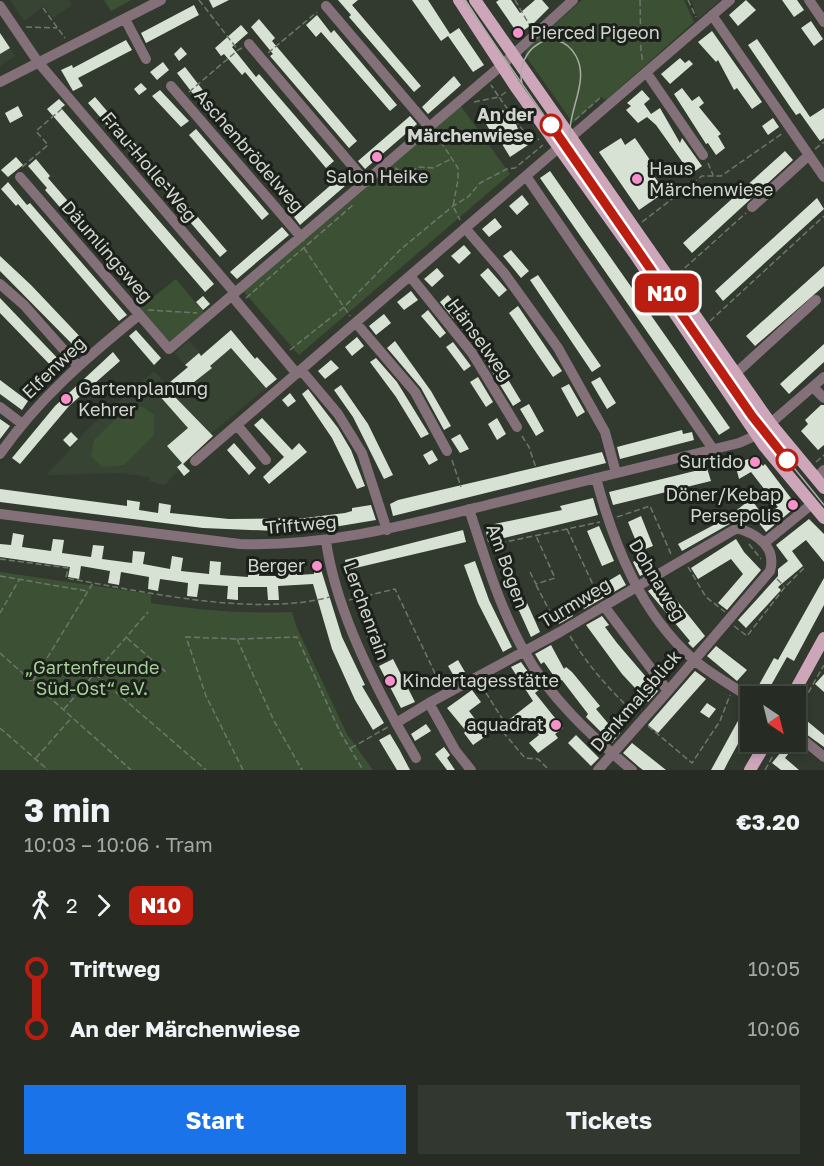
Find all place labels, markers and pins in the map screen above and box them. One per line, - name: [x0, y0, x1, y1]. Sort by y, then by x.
- place label: Pierced Pigeon: [530, 21, 660, 43]
- marker: Pierced Pigeon: [511, 26, 525, 40]
- place label: An der Märchenwiese: [407, 103, 534, 146]
- marker: An der Märchenwiese: [540, 114, 562, 136]
- marker: Salon Heike: [370, 150, 384, 164]
- place label: Haus Märchenwiese: [649, 157, 774, 200]
- place label: Salon Heike: [326, 165, 428, 187]
- marker: Haus Märchenwiese: [630, 172, 644, 186]
- place label: Gartenplanung Kehrer: [78, 377, 208, 420]
- marker: Gartenplanung Kehrer: [59, 392, 73, 406]
- unlabelled marker: [776, 449, 798, 471]
- place label: Surtido: [679, 450, 743, 472]
- marker: Surtido: [748, 455, 762, 469]
- place label: Döner/Kebap Persepolis: [666, 483, 781, 526]
- marker: Döner/Kebap Persepolis: [786, 498, 800, 512]
- place label: Berger: [247, 554, 305, 576]
- marker: Berger: [310, 559, 324, 573]
- place label: Kindertagesstätte: [402, 669, 559, 691]
- marker: Kindertagesstätte: [383, 674, 397, 688]
- place label: aquadrat: [467, 713, 544, 735]
- marker: aquadrat: [549, 718, 563, 732]

